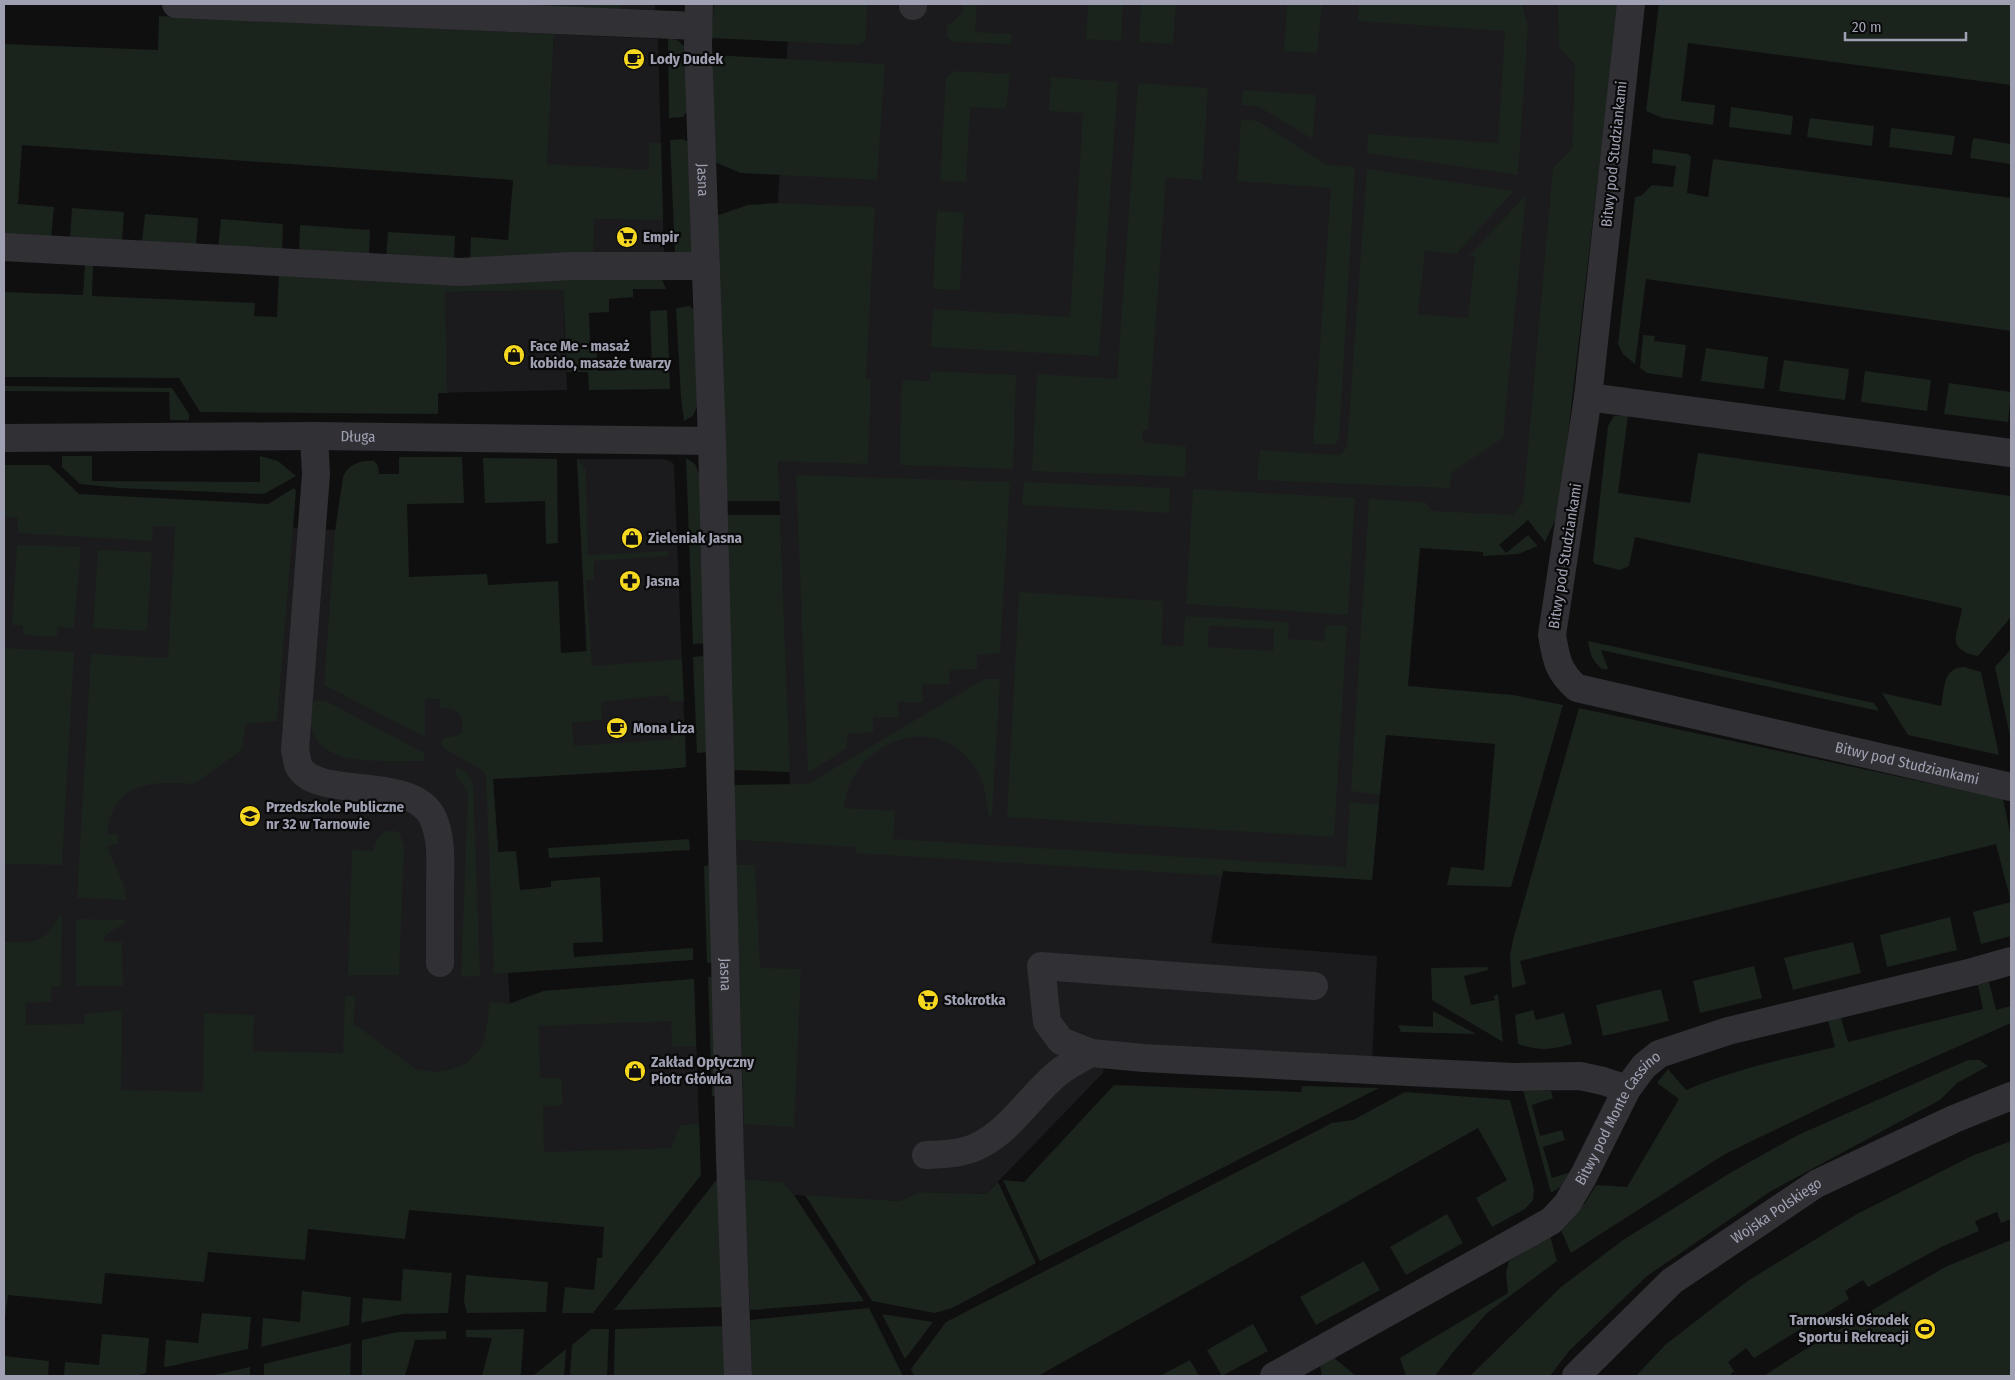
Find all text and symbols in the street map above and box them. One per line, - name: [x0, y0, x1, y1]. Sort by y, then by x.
- scale bar: [1845, 10, 1966, 42]
- text: 20 m: [1852, 18, 1882, 36]
- cafe icon: Lody Dudek: [622, 47, 646, 71]
- place label: Lody Dudek: [650, 50, 724, 68]
- street label: Bitwy pod Studziankami: [1597, 80, 1631, 228]
- street label: Jasna: [693, 163, 712, 197]
- supermarket icon: Empir: [615, 225, 639, 249]
- place label: Empir: [643, 228, 679, 246]
- place label: Face Me - masaż kobido, masaże twarzy: [530, 337, 672, 372]
- shop icon: Face Me - masaż kobido, masaże twarzy: [502, 343, 526, 367]
- street label: Długa: [340, 427, 376, 446]
- street label: Bitwy pod Studziankami: [1545, 482, 1585, 630]
- shop icon: Zieleniak Jasna: [620, 526, 644, 550]
- place label: Zieleniak Jasna: [648, 529, 743, 547]
- pharmacy icon: Jasna: [618, 569, 642, 593]
- place label: Jasna: [645, 572, 680, 590]
- cafe icon: Mona Liza: [605, 716, 629, 740]
- place label: Mona Liza: [633, 719, 695, 737]
- street label: Bitwy pod Studziankami: [1833, 738, 1981, 788]
- place label: Przedszkole Publiczne nr 32 w Tarnowie: [266, 798, 405, 833]
- school or university icon: Przedszkole Publiczne nr 32 w Tarnowie: [238, 804, 262, 828]
- street label: Jasna: [716, 958, 735, 991]
- supermarket icon: Stokrotka: [916, 988, 940, 1012]
- place label: Stokrotka: [944, 991, 1006, 1009]
- street label: Bitwy pod Monte Cassino: [1571, 1047, 1664, 1188]
- place label: Zakład Optyczny Piotr Główka: [651, 1053, 755, 1088]
- shop icon: Zakład Optyczny Piotr Główka: [623, 1059, 647, 1083]
- street label: Wojska Polskiego: [1728, 1174, 1824, 1248]
- place label: Tarnowski Ośrodek Sportu i Rekreacji: [1790, 1311, 1909, 1346]
- sports icon: Tarnowski Ośrodek Sportu i Rekreacji: [1913, 1317, 1937, 1341]

